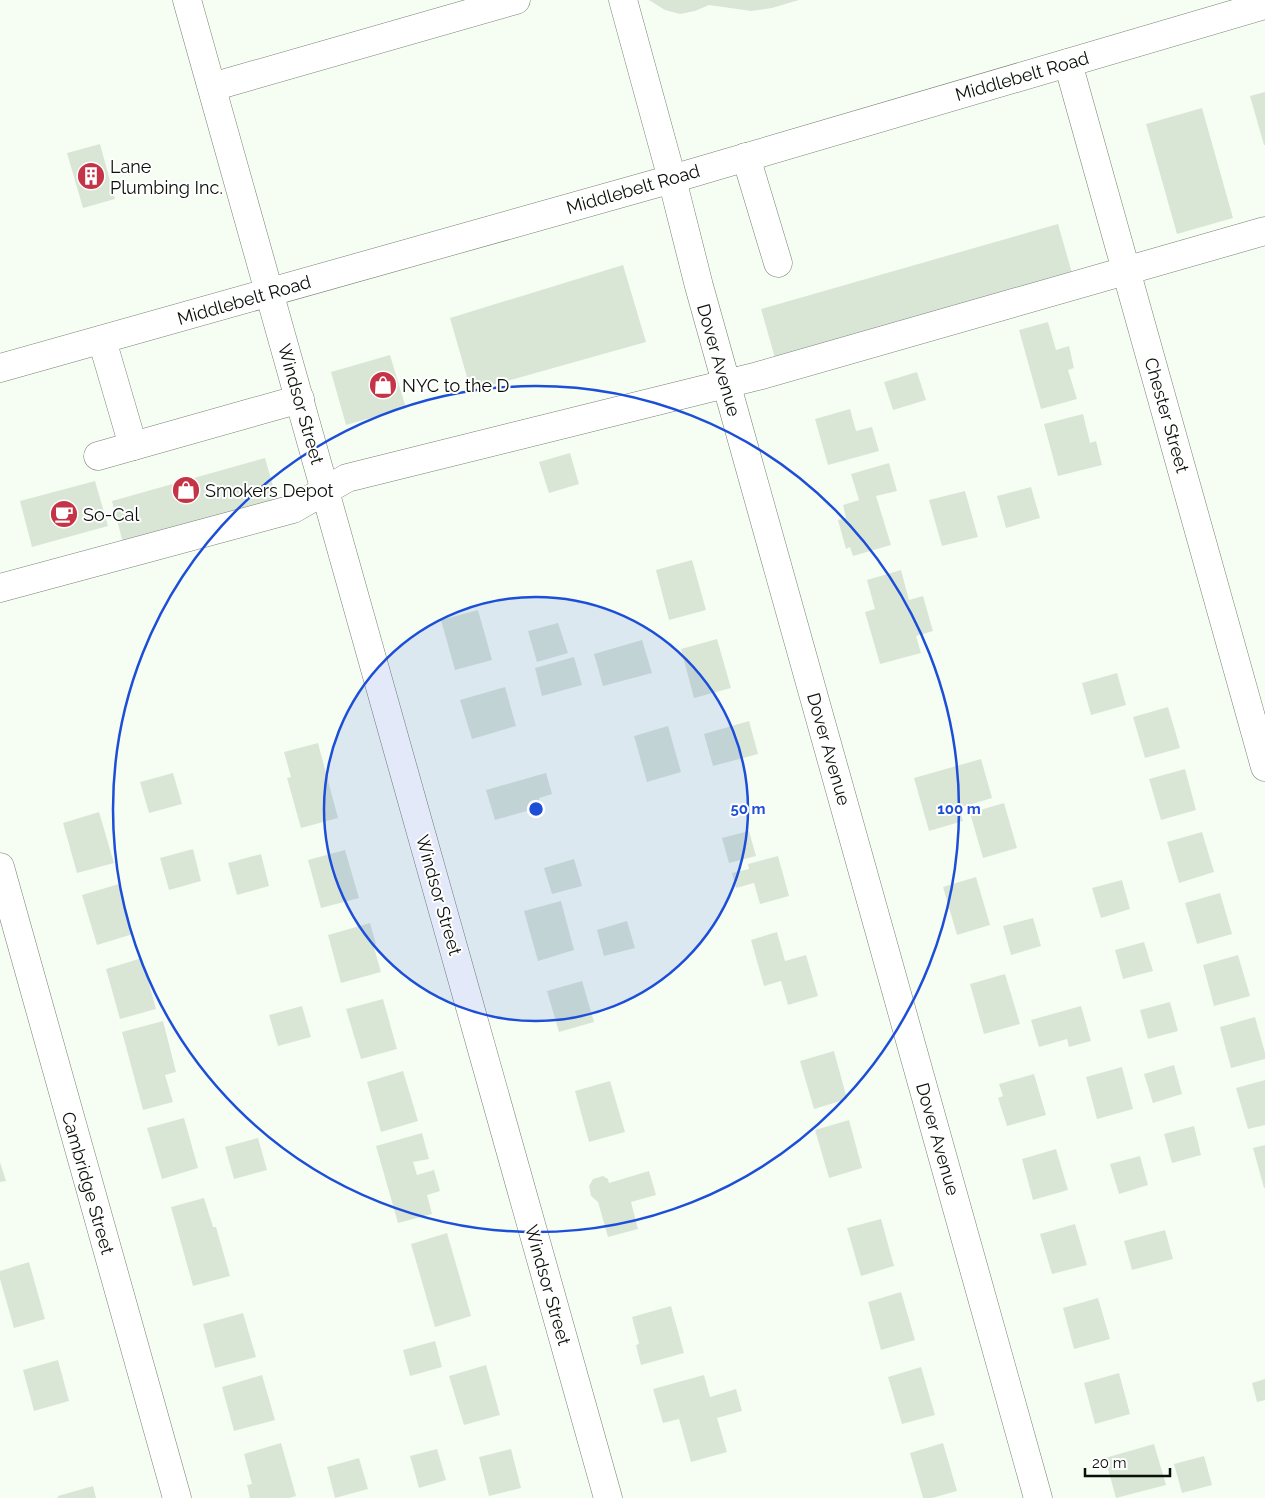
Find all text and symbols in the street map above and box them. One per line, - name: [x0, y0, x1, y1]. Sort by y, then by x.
- street label: Middlebelt Road: [953, 47, 1091, 105]
- place label: Lane Plumbing Inc.: [110, 156, 223, 198]
- street label: Middlebelt Road: [564, 160, 702, 218]
- building icon: Lane Plumbing Inc.: [76, 161, 106, 191]
- street label: Middlebelt Road: [175, 271, 313, 329]
- street label: Dover Avenue: [693, 301, 745, 419]
- street label: Windsor Street: [274, 341, 328, 467]
- street label: Chester Street: [1141, 355, 1193, 475]
- shop icon: NYC to the D: [368, 370, 398, 400]
- place label: NYC to the D: [402, 375, 510, 396]
- shop icon: Smokers Depot: [171, 475, 201, 505]
- place label: Smokers Depot: [205, 480, 334, 501]
- cafe icon: So-Cal: [49, 499, 79, 529]
- place label: So-Cal: [83, 504, 139, 525]
- street label: Dover Avenue: [803, 690, 855, 808]
- centre of rings: [527, 800, 545, 818]
- text: 50 m: [730, 800, 766, 818]
- text: 100 m: [937, 800, 981, 818]
- street label: Windsor Street: [412, 832, 466, 958]
- street label: Dover Avenue: [912, 1080, 964, 1198]
- street label: Cambridge Street: [58, 1109, 118, 1257]
- street label: Windsor Street: [521, 1222, 575, 1348]
- scale bar: [1085, 1446, 1170, 1478]
- text: 20 m: [1092, 1454, 1127, 1472]

